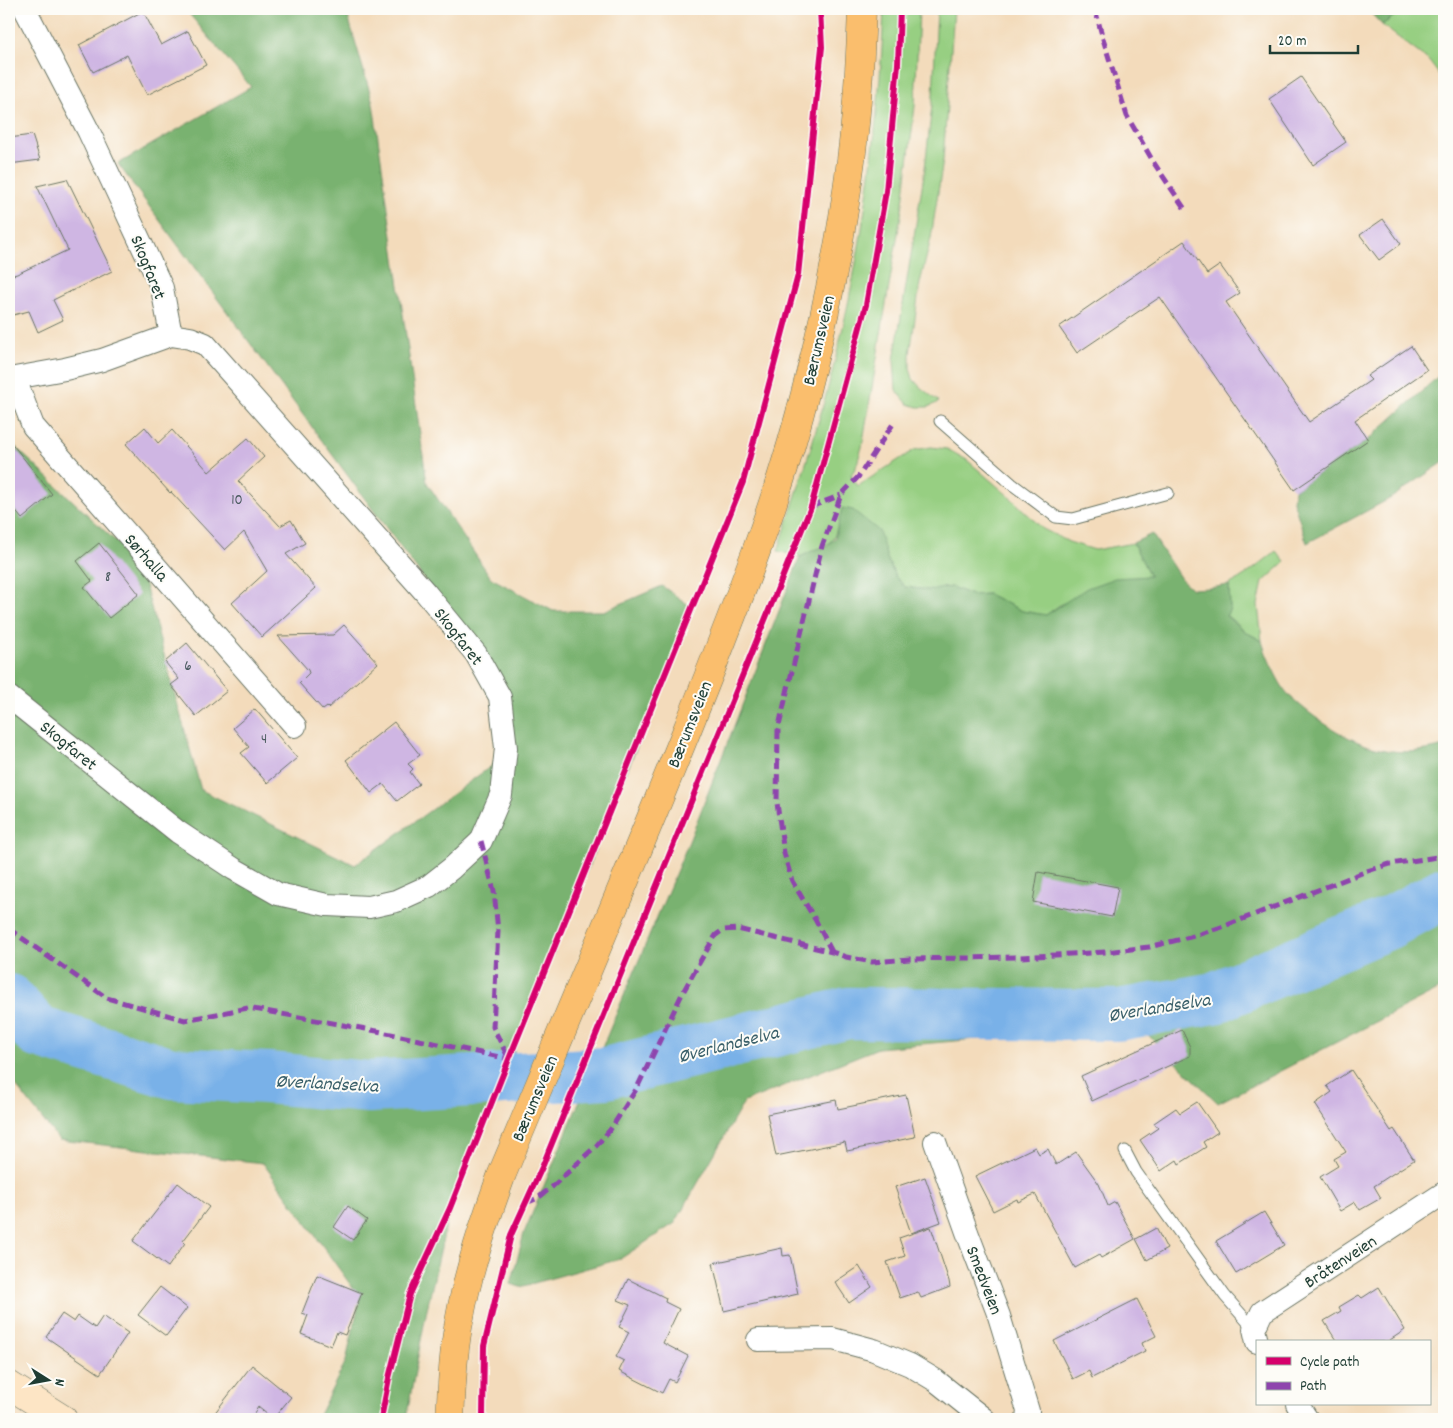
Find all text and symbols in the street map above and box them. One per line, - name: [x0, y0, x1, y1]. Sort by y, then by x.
- scale bar: [1270, 22, 1358, 54]
- text: 20 m: [1278, 31, 1306, 53]
- street label: Skogfaret: [122, 232, 171, 304]
- street label: Bærumsveien: [798, 293, 843, 388]
- house number: 10: [231, 490, 243, 512]
- street label: Sørhalla: [117, 529, 173, 589]
- house number: 8: [105, 567, 111, 589]
- street label: Skogfaret: [426, 603, 488, 672]
- house number: 6: [184, 656, 192, 678]
- street label: Bærumsveien: [663, 678, 720, 772]
- street label: Skogfaret: [33, 716, 102, 778]
- house number: 4: [261, 729, 267, 751]
- water label: Øverlandselva: [1107, 988, 1213, 1031]
- water label: Øverlandselva: [676, 1021, 783, 1072]
- street label: Bærumsveien: [507, 1052, 566, 1146]
- water label: Øverlandselva: [275, 1069, 380, 1102]
- street label: Bråtenveien: [1300, 1230, 1383, 1296]
- street label: Smedveien: [958, 1243, 1007, 1319]
- legend: [1256, 1340, 1430, 1406]
- text: Cycle path: [1300, 1352, 1360, 1374]
- north arrow: [22, 1356, 72, 1406]
- text: Path: [1300, 1376, 1326, 1398]
- text: N: [48, 1377, 69, 1387]

